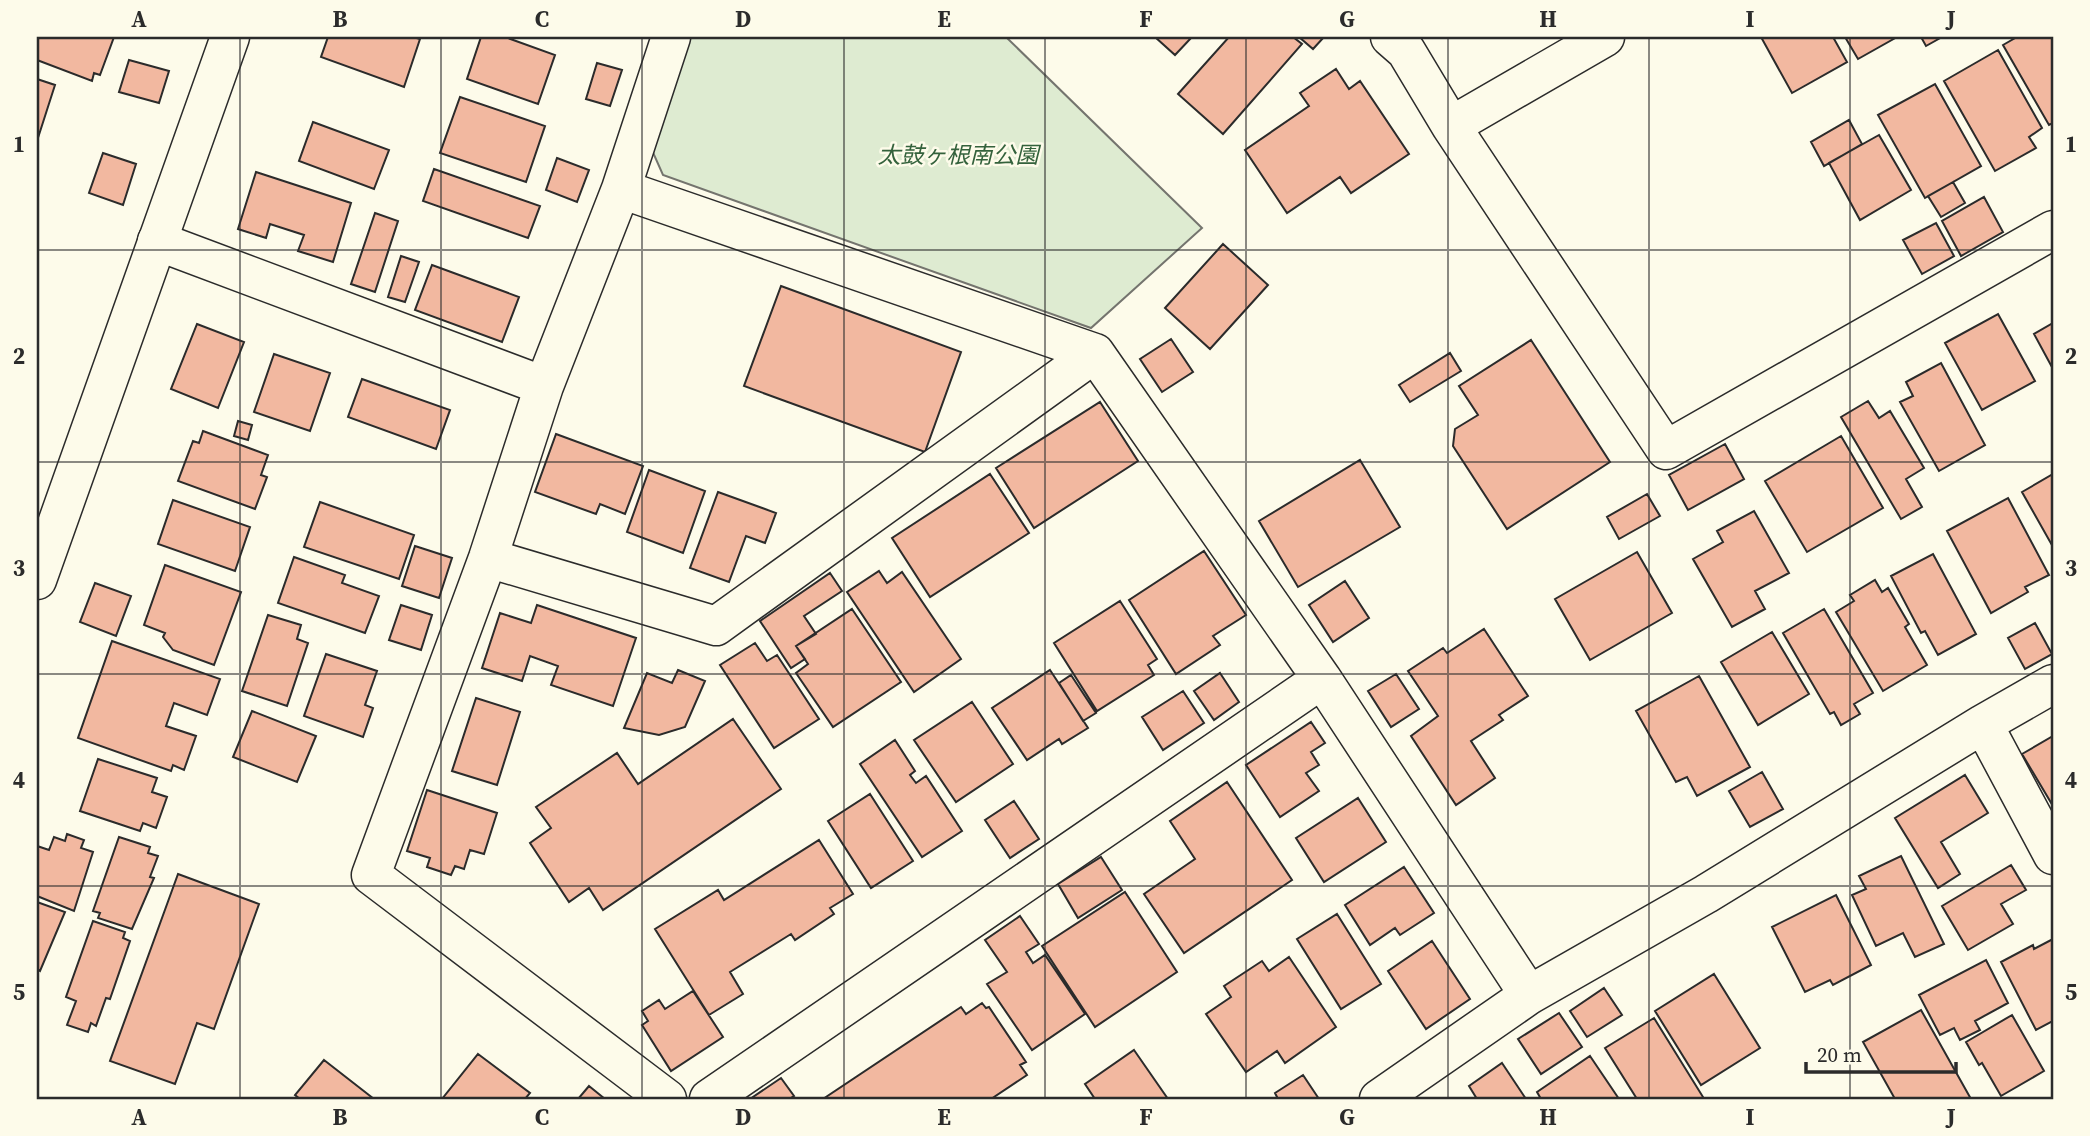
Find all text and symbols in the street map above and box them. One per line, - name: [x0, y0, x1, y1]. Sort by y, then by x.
- text: A: [131, 3, 147, 35]
- text: B: [333, 3, 348, 35]
- text: C: [535, 3, 549, 35]
- text: D: [735, 3, 751, 35]
- text: E: [937, 3, 951, 35]
- text: F: [1139, 3, 1153, 35]
- text: G: [1339, 3, 1355, 35]
- text: H: [1539, 3, 1557, 35]
- text: I: [1746, 3, 1755, 35]
- text: J: [1944, 3, 1956, 35]
- text: 1: [13, 128, 25, 160]
- text: 1: [2065, 128, 2077, 160]
- park label: 太鼓ヶ根南公園: [878, 139, 1042, 171]
- text: 2: [13, 340, 25, 372]
- text: 2: [2065, 340, 2077, 372]
- text: 3: [13, 552, 25, 584]
- text: 3: [2065, 552, 2077, 584]
- text: 4: [13, 764, 25, 796]
- text: 4: [2065, 764, 2077, 796]
- text: 5: [13, 976, 25, 1008]
- text: 5: [2065, 976, 2077, 1008]
- scale bar: [1806, 1031, 1957, 1075]
- text: 20 m: [1817, 1040, 1862, 1069]
- text: A: [131, 1101, 147, 1133]
- text: B: [333, 1101, 348, 1133]
- text: C: [535, 1101, 549, 1133]
- text: D: [735, 1101, 751, 1133]
- text: E: [937, 1101, 951, 1133]
- text: F: [1139, 1101, 1153, 1133]
- text: G: [1339, 1101, 1355, 1133]
- text: H: [1539, 1101, 1557, 1133]
- text: I: [1746, 1101, 1755, 1133]
- text: J: [1944, 1101, 1956, 1133]

